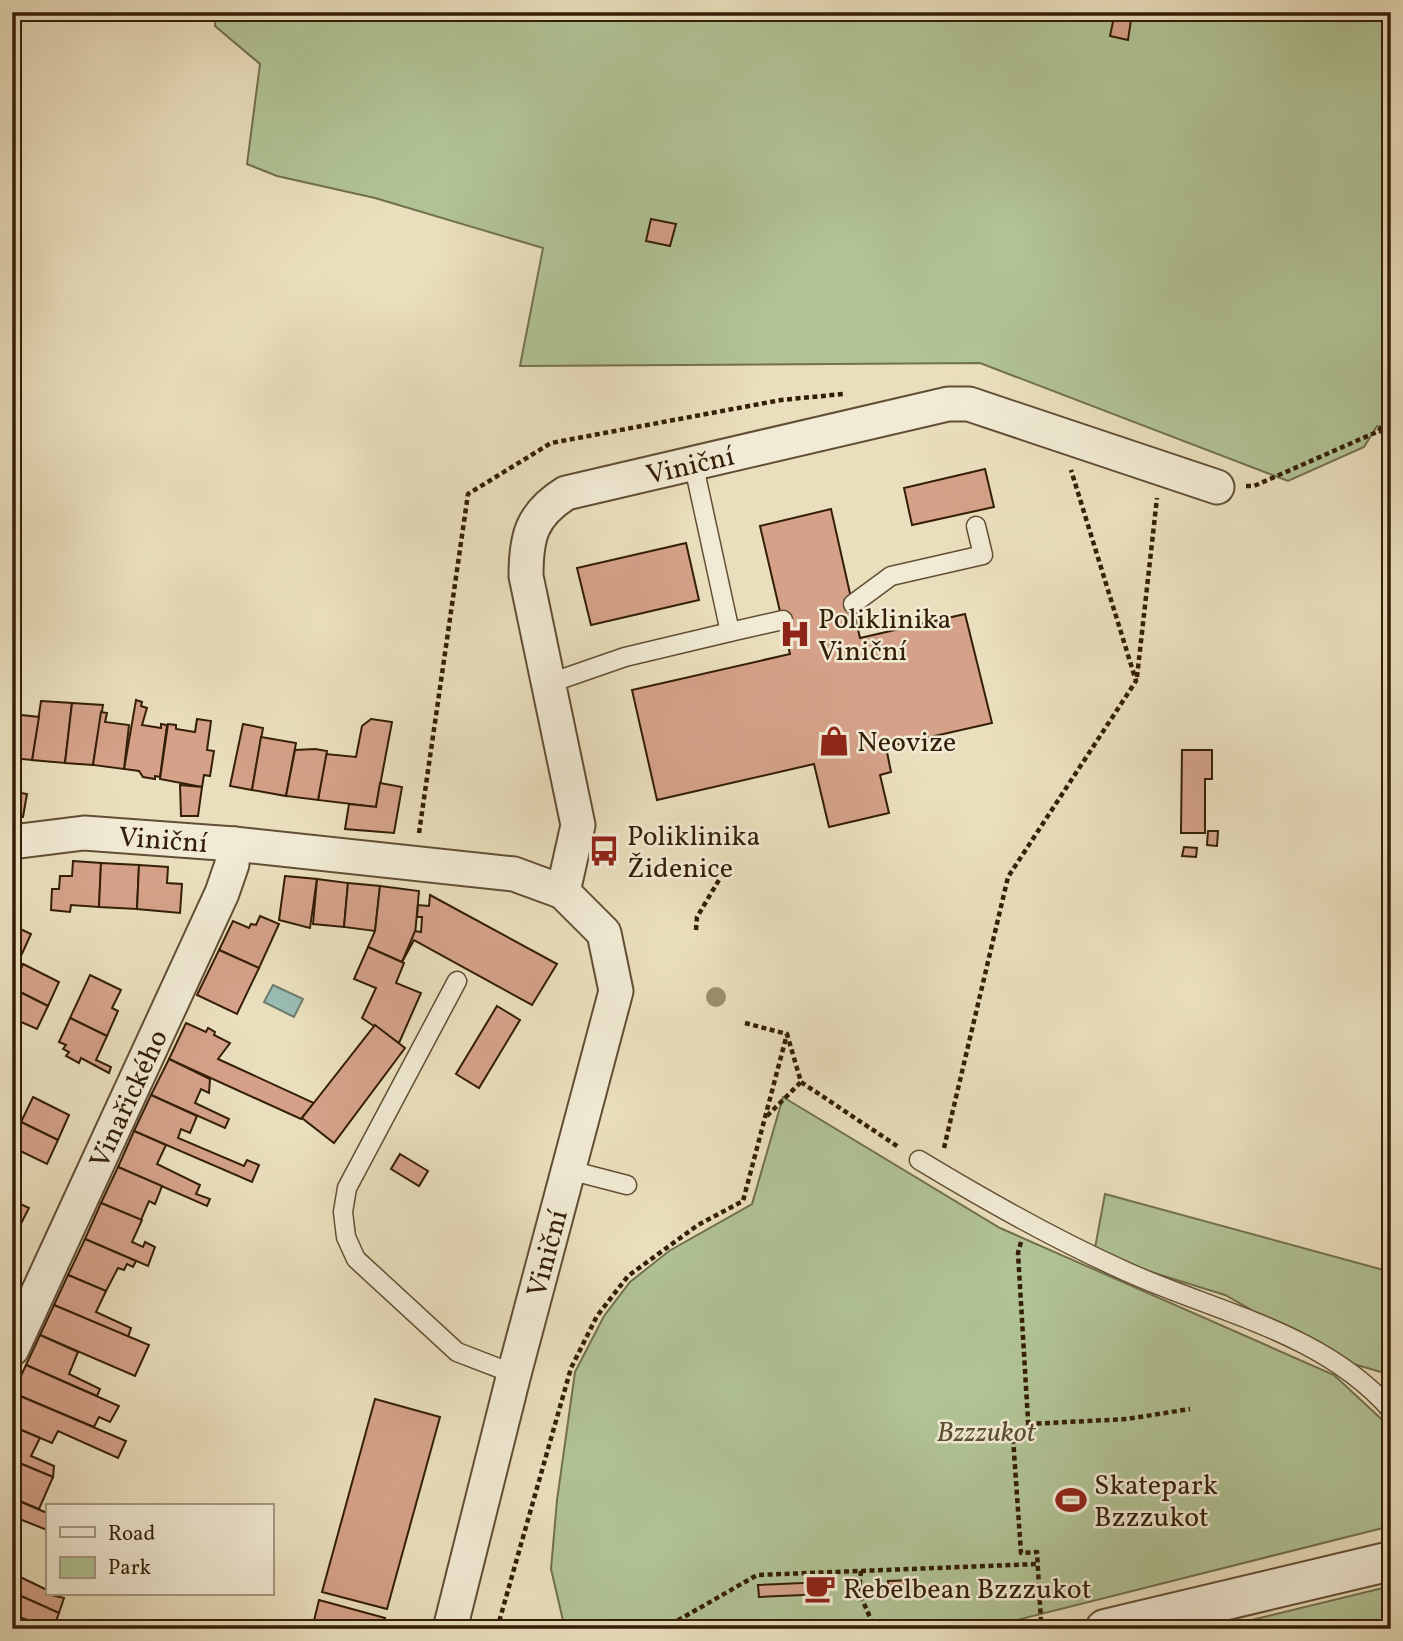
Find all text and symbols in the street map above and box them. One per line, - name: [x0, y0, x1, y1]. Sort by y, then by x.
- street label: Viniční: [643, 437, 739, 496]
- place label: Poliklinika Viniční: [818, 601, 952, 672]
- hospital icon: Poliklinika Viniční: [778, 617, 812, 651]
- shop icon: Neovize: [817, 724, 851, 758]
- place label: Neovize: [857, 724, 956, 763]
- place label: Poliklinika Židenice: [627, 818, 761, 889]
- street label: Viniční: [117, 819, 209, 864]
- bus stop icon: Poliklinika Židenice: [587, 834, 621, 868]
- street label: Vinařického: [81, 1024, 179, 1175]
- street label: Viniční: [518, 1205, 579, 1302]
- park label: Bzzzukot: [936, 1414, 1037, 1453]
- place label: Skatepark Bzzzukot: [1094, 1467, 1218, 1538]
- sports icon: Skatepark Bzzzukot: [1054, 1483, 1088, 1517]
- legend: [46, 1504, 273, 1596]
- text: Road: [108, 1520, 155, 1549]
- text: Park: [108, 1554, 151, 1583]
- cafe icon: Rebelbean Bzzzukot: [803, 1571, 837, 1605]
- place label: Rebelbean Bzzzukot: [843, 1571, 1092, 1610]

